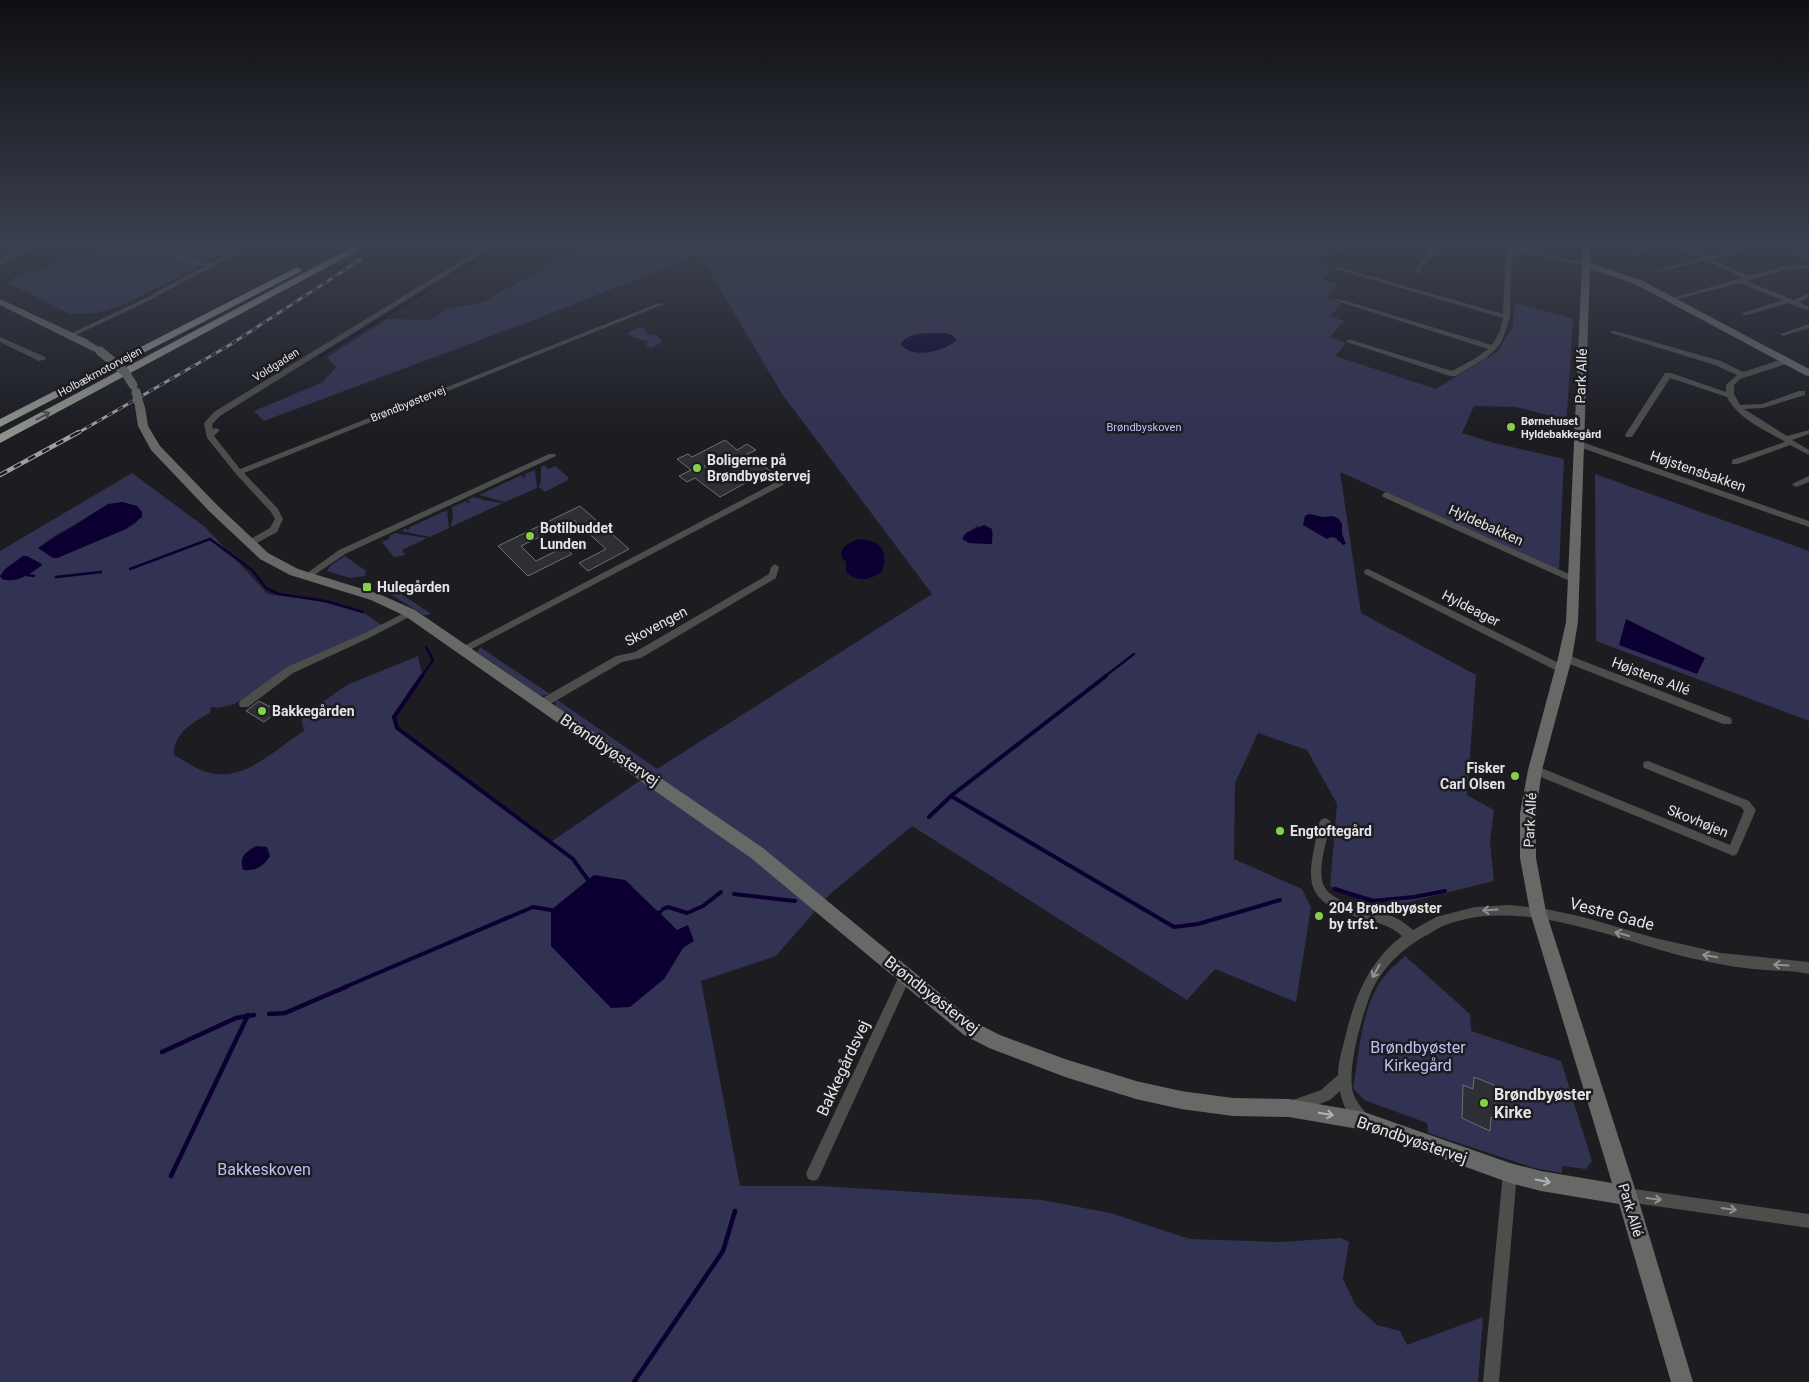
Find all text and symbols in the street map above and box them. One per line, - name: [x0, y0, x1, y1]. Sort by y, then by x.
- street label: Holbækmotorvejen: [56, 344, 144, 400]
- street label: Voldgaden: [250, 346, 302, 384]
- street label: Park Allé: [1572, 348, 1590, 404]
- street label: Brøndbyøstervej: [369, 383, 447, 425]
- one-way arrow: [35, 411, 50, 420]
- place label: Børnehuset Hyldebakkegård: [1521, 415, 1601, 441]
- park label: Brøndbyskoven: [1106, 421, 1182, 434]
- marker: Børnehuset Hyldebakkegård: [1505, 421, 1517, 433]
- street label: Højstensbakken: [1648, 447, 1748, 495]
- place label: Boligerne på Brøndbyøstervej: [707, 452, 810, 484]
- marker: Boligerne på Brøndbyøstervej: [691, 462, 703, 474]
- street label: Hyldebakken: [1446, 501, 1526, 549]
- place label: Botilbuddet Lunden: [540, 520, 613, 552]
- marker: Botilbuddet Lunden: [524, 530, 536, 542]
- place label: Hulegården: [377, 579, 450, 595]
- marker: Hulegården: [361, 581, 373, 593]
- street label: Hyldeager: [1439, 587, 1503, 630]
- street label: Skovengen: [622, 603, 690, 649]
- street label: Højstens Allé: [1610, 654, 1692, 698]
- place label: Bakkegården: [272, 703, 355, 719]
- marker: Bakkegården: [256, 705, 268, 717]
- street label: Brøndbyøstervej: [557, 710, 663, 790]
- place label: Fisker Carl Olsen: [1440, 760, 1505, 792]
- marker: Fisker Carl Olsen: [1509, 770, 1521, 782]
- street label: Park Allé: [1521, 792, 1539, 848]
- street label: Skovhøjen: [1665, 802, 1731, 840]
- place label: Engtoftegård: [1290, 823, 1372, 839]
- marker: Engtoftegård: [1274, 825, 1286, 837]
- street label: Vestre Gade: [1568, 894, 1656, 934]
- place label: 204 Brøndbyøster by trfst.: [1329, 900, 1442, 932]
- one-way arrow: [1482, 906, 1498, 915]
- marker: 204 Brøndbyøster by trfst.: [1313, 910, 1325, 922]
- one-way arrow: [1614, 929, 1630, 938]
- one-way arrow: [1703, 950, 1719, 960]
- street label: Brøndbyøstervej: [881, 952, 983, 1038]
- one-way arrow: [1773, 960, 1789, 969]
- one-way arrow: [1371, 963, 1381, 977]
- street label: Bakkegårdsvej: [813, 1017, 873, 1119]
- park label: Brøndbyøster Kirkegård: [1370, 1038, 1466, 1075]
- place label: Brøndbyøster Kirke: [1494, 1085, 1591, 1122]
- marker: Brøndbyøster Kirke: [1478, 1097, 1490, 1109]
- one-way arrow: [1318, 1110, 1334, 1120]
- street label: Brøndbyøstervej: [1354, 1112, 1470, 1168]
- park label: Bakkeskoven: [217, 1160, 311, 1179]
- one-way arrow: [1535, 1177, 1551, 1186]
- street label: Park Allé: [1615, 1181, 1647, 1239]
- one-way arrow: [1645, 1194, 1661, 1204]
- one-way arrow: [1720, 1204, 1736, 1214]

